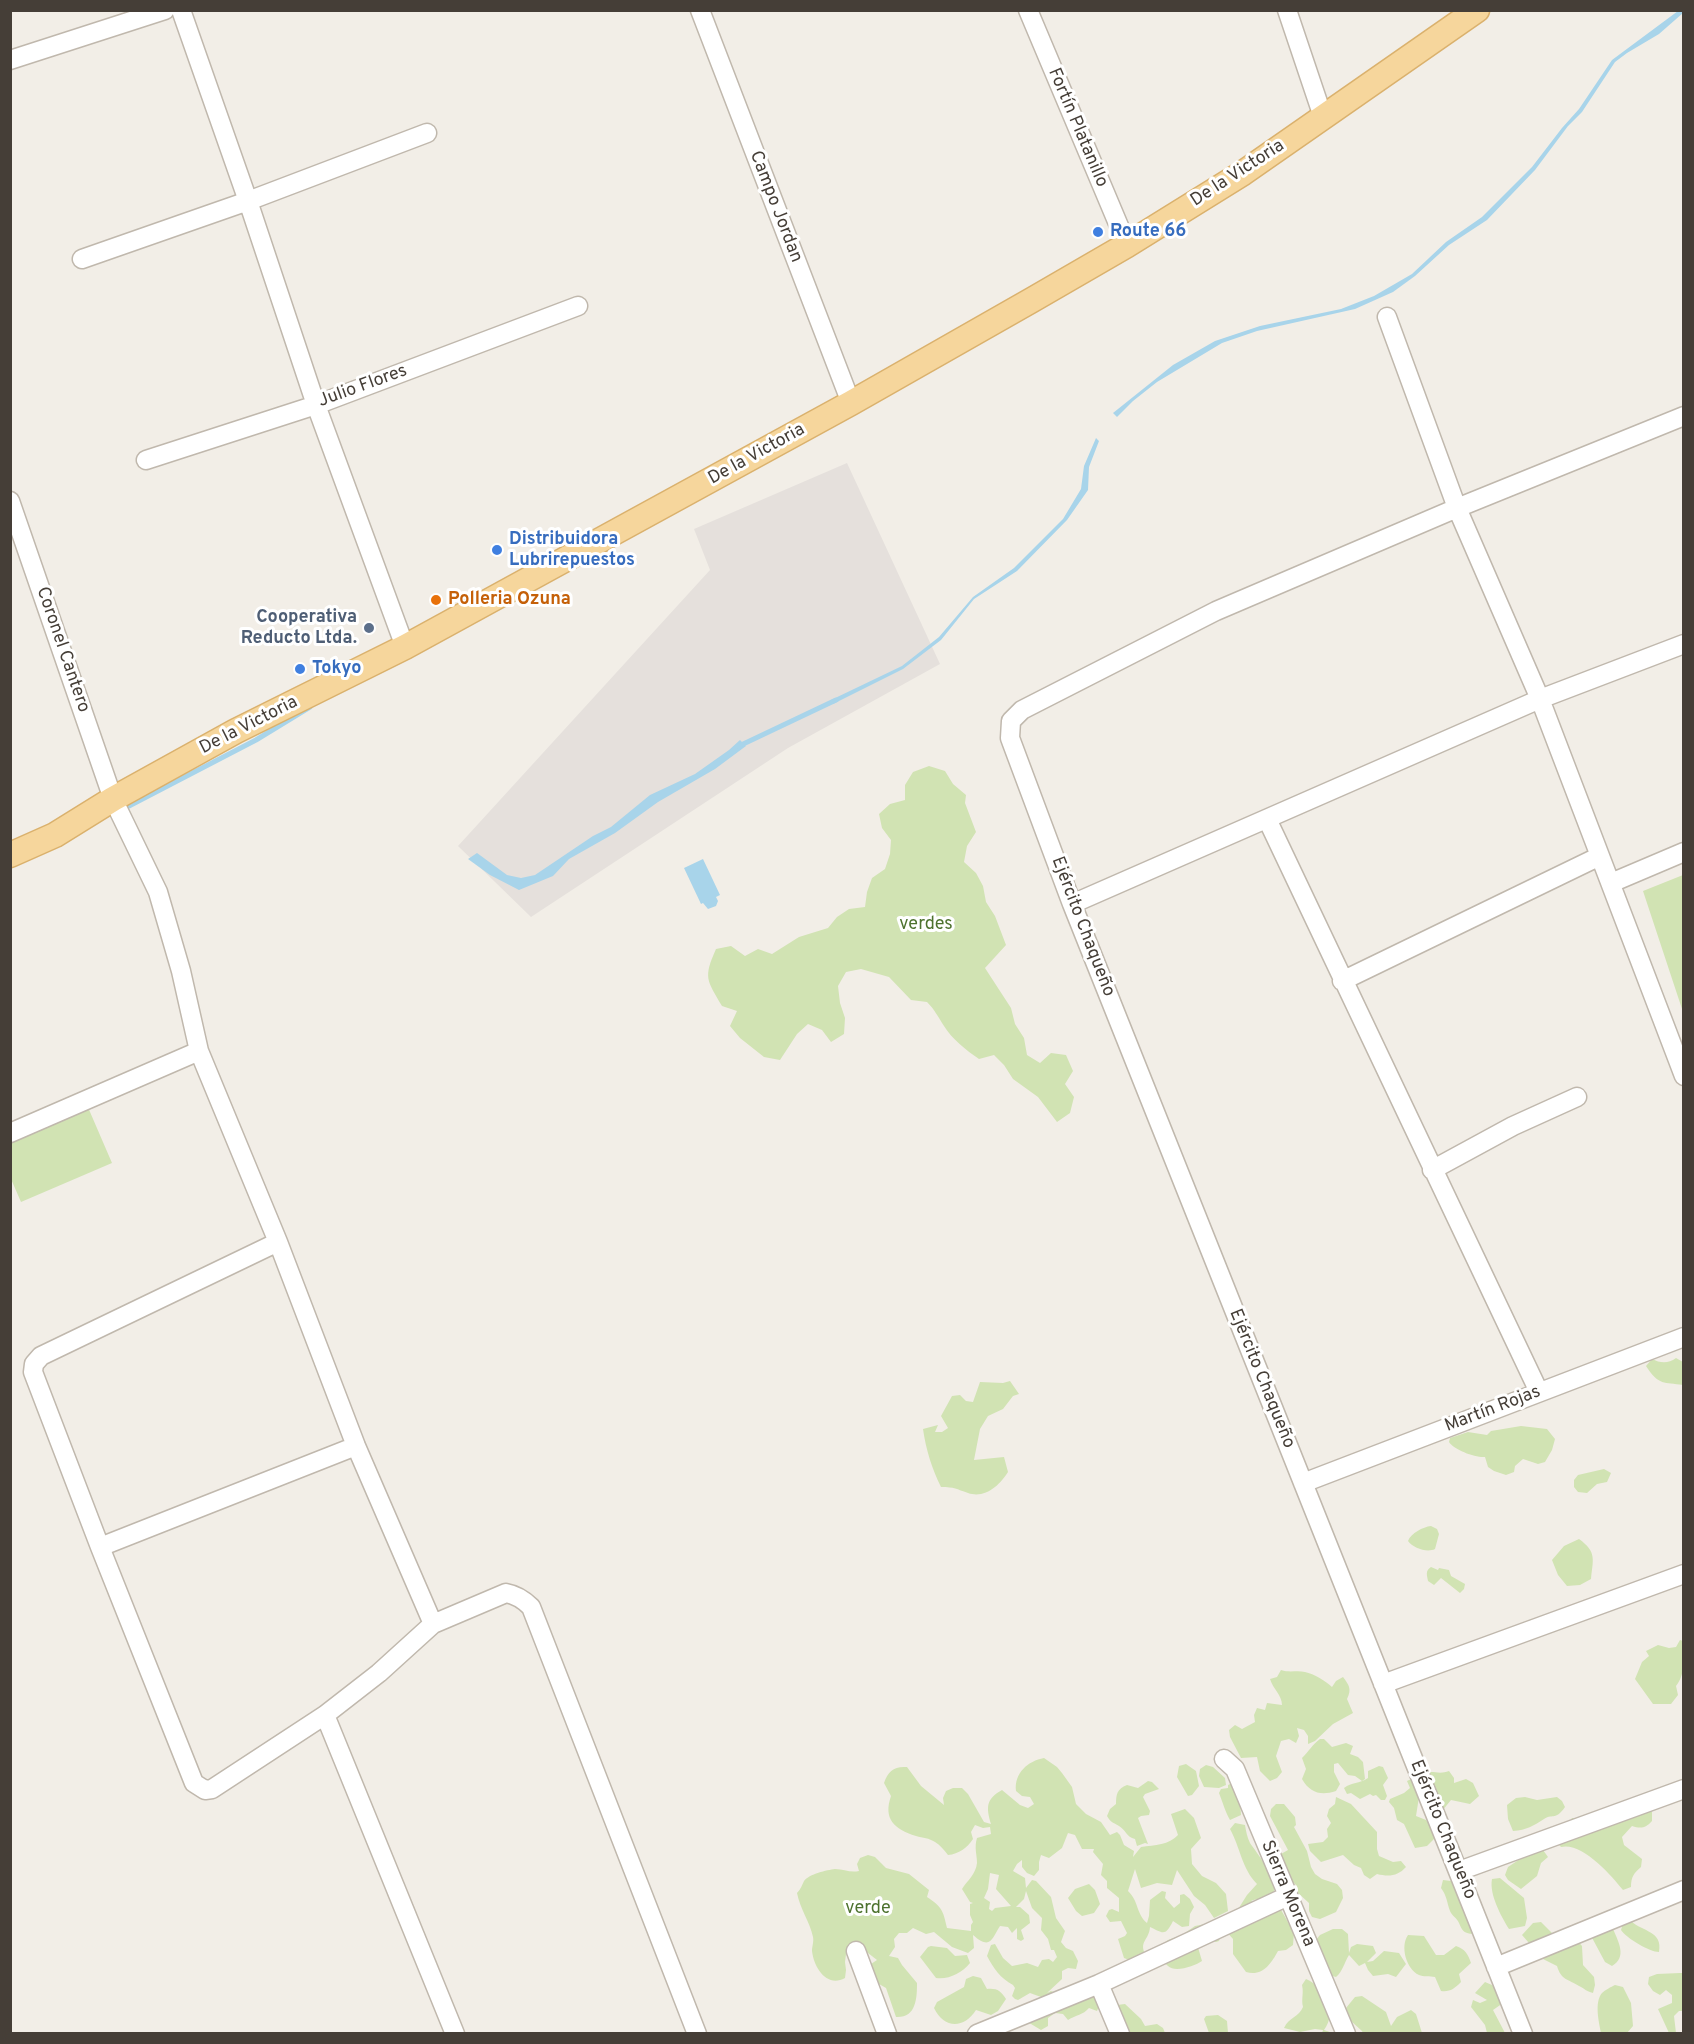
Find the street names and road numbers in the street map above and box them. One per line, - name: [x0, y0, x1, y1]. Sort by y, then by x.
- street label: Fortín Platanillo: [1042, 65, 1112, 191]
- street label: De la Victoria: [1187, 136, 1289, 212]
- street label: Campo Jordan: [744, 148, 806, 266]
- street label: Julio Flores: [316, 361, 410, 413]
- street label: De la Victoria: [705, 420, 809, 490]
- street label: Coronel Cantero: [30, 584, 94, 716]
- street label: De la Victoria: [196, 692, 302, 760]
- street label: Ejército Chaqueño: [1045, 854, 1119, 1000]
- street label: Ejército Chaqueño: [1223, 1306, 1299, 1452]
- street label: Martín Rojas: [1442, 1382, 1544, 1438]
- street label: Ejército Chaqueño: [1404, 1757, 1480, 1903]
- street label: Sierra Morena: [1255, 1838, 1319, 1950]

